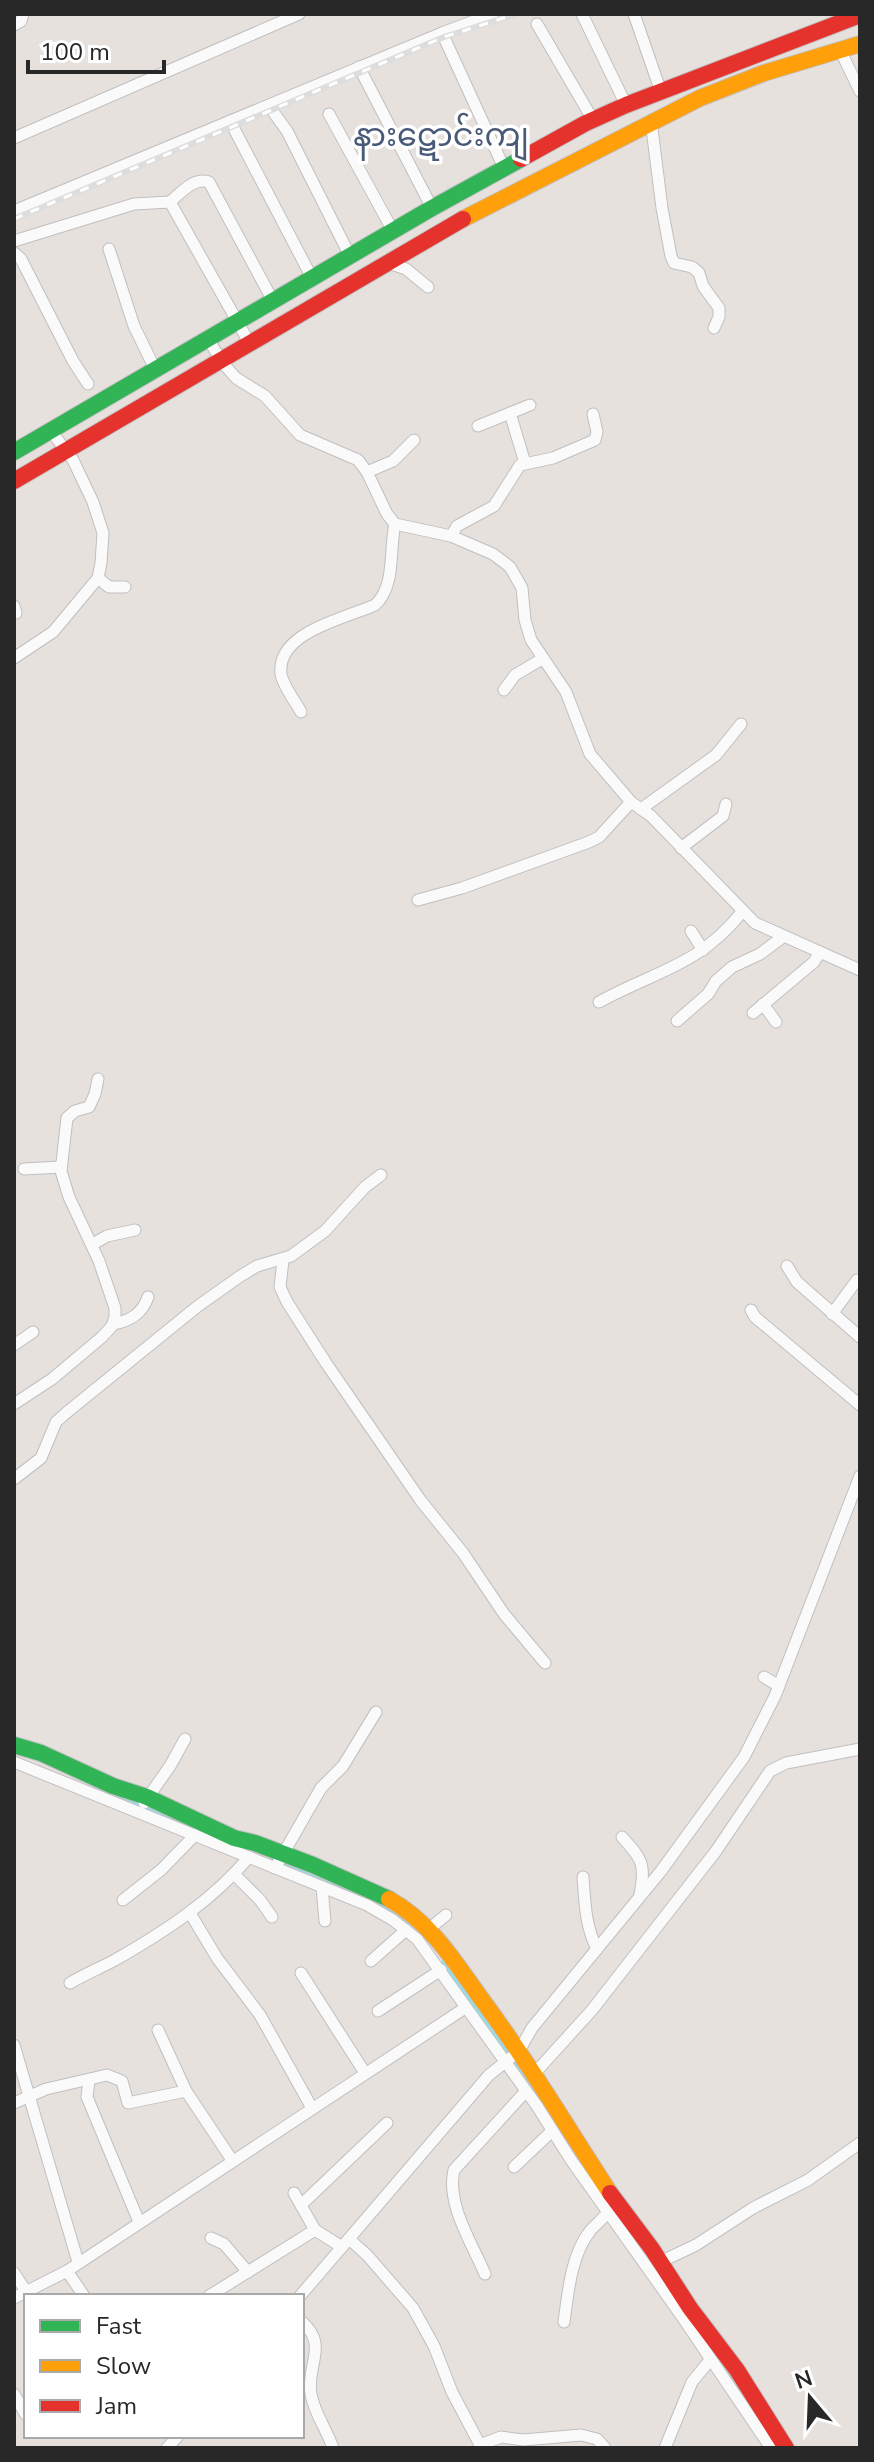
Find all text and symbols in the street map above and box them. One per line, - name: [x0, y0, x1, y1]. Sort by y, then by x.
- scale bar: [28, 24, 164, 74]
- text: 100 m: [40, 36, 110, 68]
- district label: နားဋောင်းကျ: [353, 112, 529, 161]
- legend: [24, 2294, 304, 2438]
- text: Fast: [96, 2310, 142, 2342]
- text: Slow: [96, 2350, 151, 2382]
- north arrow: [770, 2358, 850, 2438]
- text: N: [791, 2363, 816, 2397]
- text: Jam: [95, 2390, 137, 2422]

